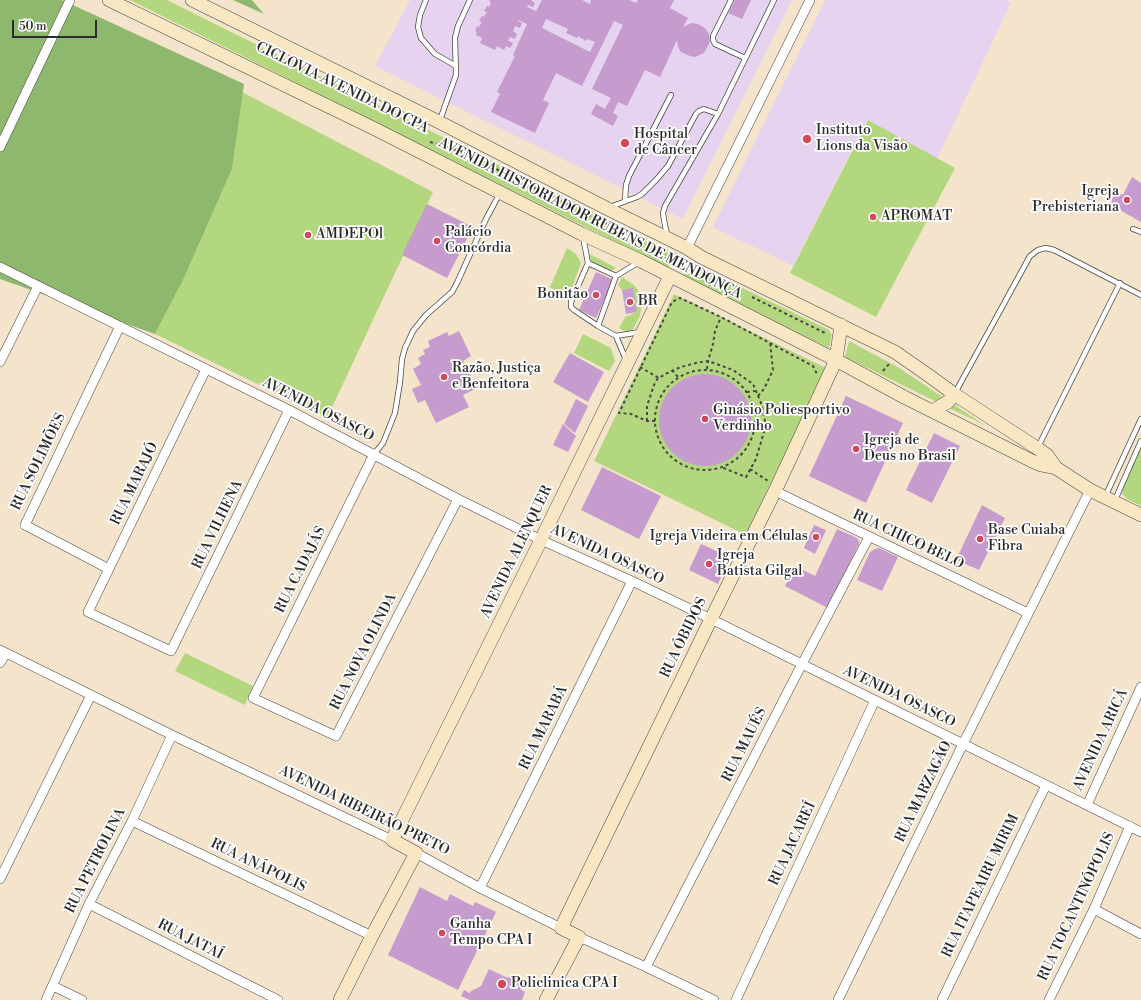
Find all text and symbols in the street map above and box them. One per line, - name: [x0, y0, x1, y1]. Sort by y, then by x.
- scale bar: [14, 12, 99, 38]
- text: 50 m: [19, 19, 47, 34]
- street label: CICLOVIA AVENIDA DO CPA: [253, 39, 431, 137]
- place label: Instituto Lions da Visão: [816, 123, 908, 156]
- place label: Hospital de Câncer: [634, 127, 697, 160]
- marker: Instituto Lions da Visão: [801, 133, 813, 145]
- street label: AVENIDA HISTORIADOR RUBENS DE MENDONÇA: [436, 135, 744, 303]
- marker: Hospital de Câncer: [619, 137, 631, 149]
- place label: Igreja Prebisteriana: [1032, 184, 1119, 216]
- marker: Igreja Prebisteriana: [1122, 195, 1132, 205]
- place label: APROMAT: [881, 209, 952, 225]
- marker: APROMAT: [868, 212, 878, 222]
- place label: Palácio Concórdia: [445, 225, 511, 258]
- place label: AMDEPOl: [316, 227, 383, 243]
- marker: AMDEPOl: [303, 230, 313, 240]
- marker: Palácio Concórdia: [432, 236, 442, 246]
- place label: Bonitão: [537, 287, 588, 303]
- marker: Bonitão: [591, 290, 601, 300]
- place label: BR: [638, 294, 658, 310]
- marker: BR: [625, 297, 635, 307]
- place label: Razão, Justiça e Benfeitora: [452, 361, 541, 394]
- marker: Razão, Justiça e Benfeitora: [439, 372, 449, 382]
- street label: AVENIDA OSASCO: [259, 375, 377, 445]
- place label: Ginásio Poliesportivo Verdinho: [713, 403, 850, 436]
- street label: RUA SOLIMÕES: [8, 411, 70, 513]
- marker: Ginásio Poliesportivo Verdinho: [700, 414, 710, 424]
- place label: Igreja de Deus no Brasil: [864, 433, 956, 466]
- street label: RUA MARAJÓ: [108, 440, 162, 528]
- marker: Igreja de Deus no Brasil: [851, 444, 861, 454]
- street label: RUA VILHENA: [189, 478, 247, 572]
- street label: AVENIDA ALENQUER: [478, 483, 556, 621]
- street label: RUA CHICO BELO: [850, 507, 966, 573]
- street label: AVENIDA OSASCO: [548, 521, 666, 589]
- place label: Base Cuiaba Fibra: [988, 523, 1065, 556]
- street label: RUA CADAJÁS: [272, 524, 330, 616]
- place label: Igreja Videira em Células: [650, 529, 808, 545]
- marker: Igreja Videira em Células: [811, 532, 821, 542]
- marker: Base Cuiaba Fibra: [975, 534, 985, 544]
- place label: Igreja Batista Gilgal: [717, 548, 802, 580]
- marker: Igreja Batista Gilgal: [704, 559, 714, 569]
- street label: RUA NOVA OLINDA: [327, 591, 401, 713]
- street label: RUA ÓBIDOS: [657, 595, 711, 681]
- street label: AVENIDA OSASCO: [840, 662, 958, 732]
- street label: RUA MARABÁ: [516, 683, 572, 773]
- street label: AVENIDA ARICÁ: [1070, 686, 1132, 794]
- street label: RUA MAUÉS: [719, 705, 771, 785]
- street label: RUA MARZAGÃO: [892, 738, 956, 846]
- street label: AVENIDA RIBEIRÃO PRETO: [276, 762, 452, 860]
- street label: RUA JACAREÍ: [766, 799, 820, 889]
- street label: RUA PETROLINA: [62, 806, 130, 916]
- street label: RUA ITAPEAIRU MIRIM: [939, 811, 1023, 961]
- street label: RUA TOCANTINÓPOLIS: [1035, 830, 1119, 984]
- street label: RUA ANÁPOLIS: [207, 836, 309, 896]
- street label: RUA JATAÍ: [154, 916, 226, 964]
- place label: Ganha Tempo CPA I: [450, 917, 532, 950]
- marker: Ganha Tempo CPA I: [437, 928, 447, 938]
- place label: Policlinica CPA I: [511, 976, 618, 992]
- marker: Policlinica CPA I: [496, 978, 508, 990]

